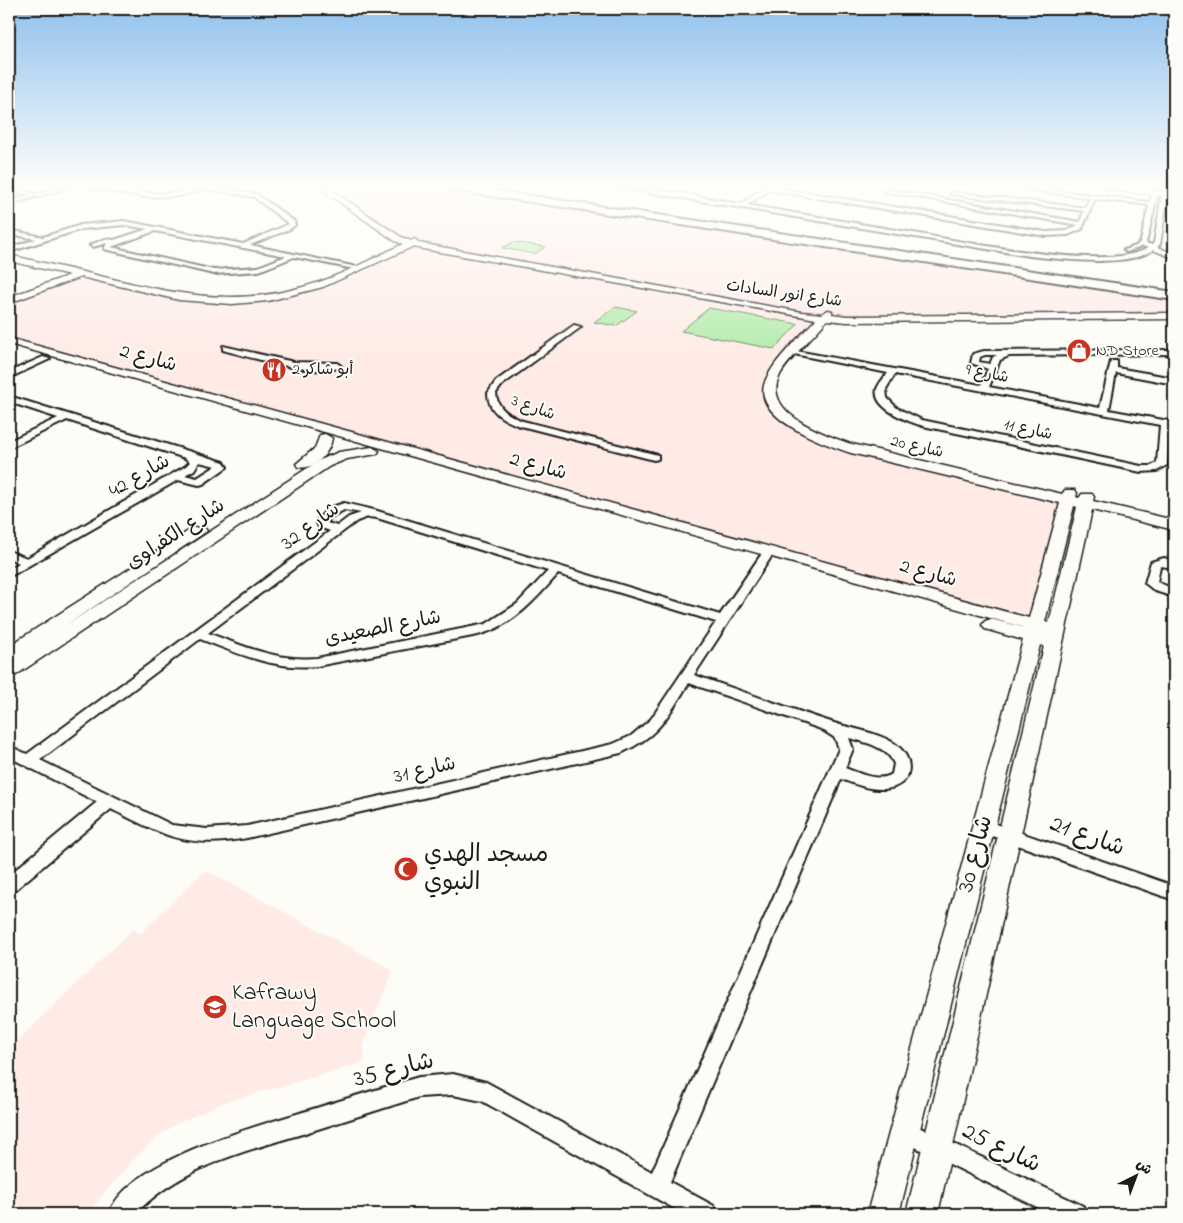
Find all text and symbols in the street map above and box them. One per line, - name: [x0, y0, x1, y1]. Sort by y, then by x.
- street label: شارع انور السادات: [725, 274, 843, 314]
- street label: شارع 2: [116, 337, 180, 381]
- shop icon: ND Store: [1066, 338, 1092, 364]
- place label: ND Store: [1096, 339, 1159, 363]
- restaurant icon: أبو شاكر 2: [261, 357, 287, 383]
- place label: أبو شاكر 2: [292, 358, 353, 382]
- street label: شارع 9: [963, 358, 1011, 390]
- street label: شارع 3: [508, 389, 558, 427]
- street label: شارع 11: [1002, 413, 1054, 447]
- street label: شارع 20: [888, 429, 946, 465]
- street label: شارع 2: [506, 445, 570, 489]
- street label: شارع 42: [104, 448, 176, 506]
- street label: شارع الكفراوى: [121, 492, 231, 578]
- street label: شارع 32: [276, 496, 346, 558]
- street label: شارع 2: [896, 552, 960, 596]
- street label: شارع الصعيدى: [322, 604, 444, 654]
- street label: شارع 31: [391, 750, 459, 792]
- street label: شارع 21: [1045, 807, 1129, 867]
- street label: شارع 30: [949, 812, 1003, 896]
- place label: مسجد الهدي النبوي: [424, 838, 548, 901]
- mosque icon: مسجد الهدي النبوي: [393, 856, 419, 882]
- place label: Kafrawy Language School: [232, 976, 396, 1039]
- school or university icon: Kafrawy Language School: [202, 994, 228, 1020]
- street label: شارع 35: [350, 1044, 438, 1098]
- street label: شارع 25: [956, 1115, 1046, 1183]
- north arrow: [1110, 1150, 1160, 1200]
- text: ش: [1131, 1154, 1156, 1180]

